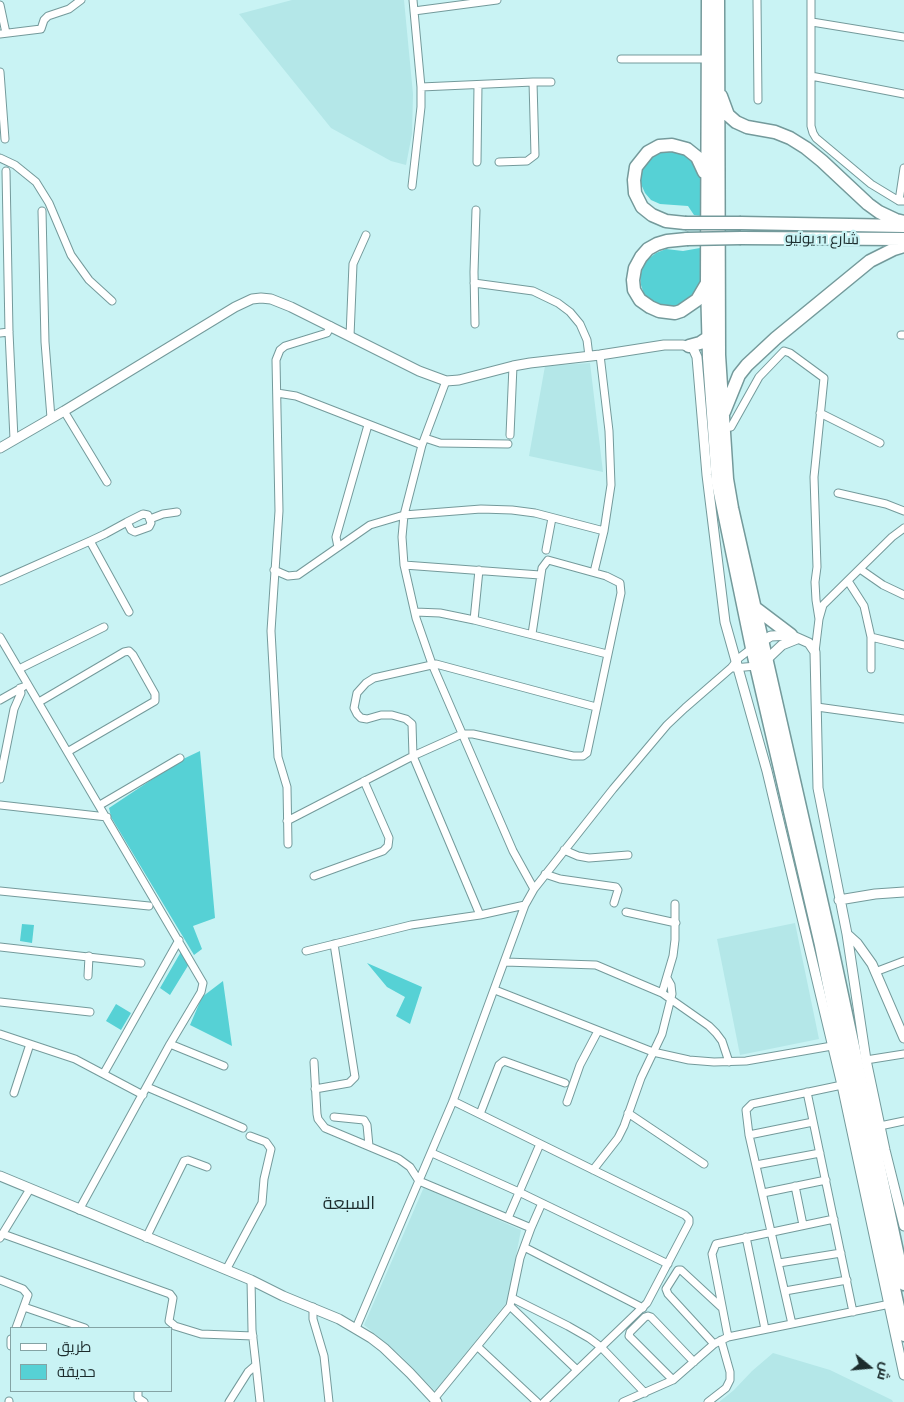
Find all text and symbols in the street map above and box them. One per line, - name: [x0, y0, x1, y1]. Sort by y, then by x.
- street label: شارع 11 يونيو: [785, 229, 859, 249]
- district label: السبعة: [323, 1193, 375, 1215]
- legend: [10, 1327, 172, 1392]
- text: طريق: [57, 1340, 91, 1355]
- north arrow: [844, 1342, 894, 1392]
- text: ش: [874, 1361, 893, 1382]
- text: حديقة: [57, 1365, 96, 1380]

